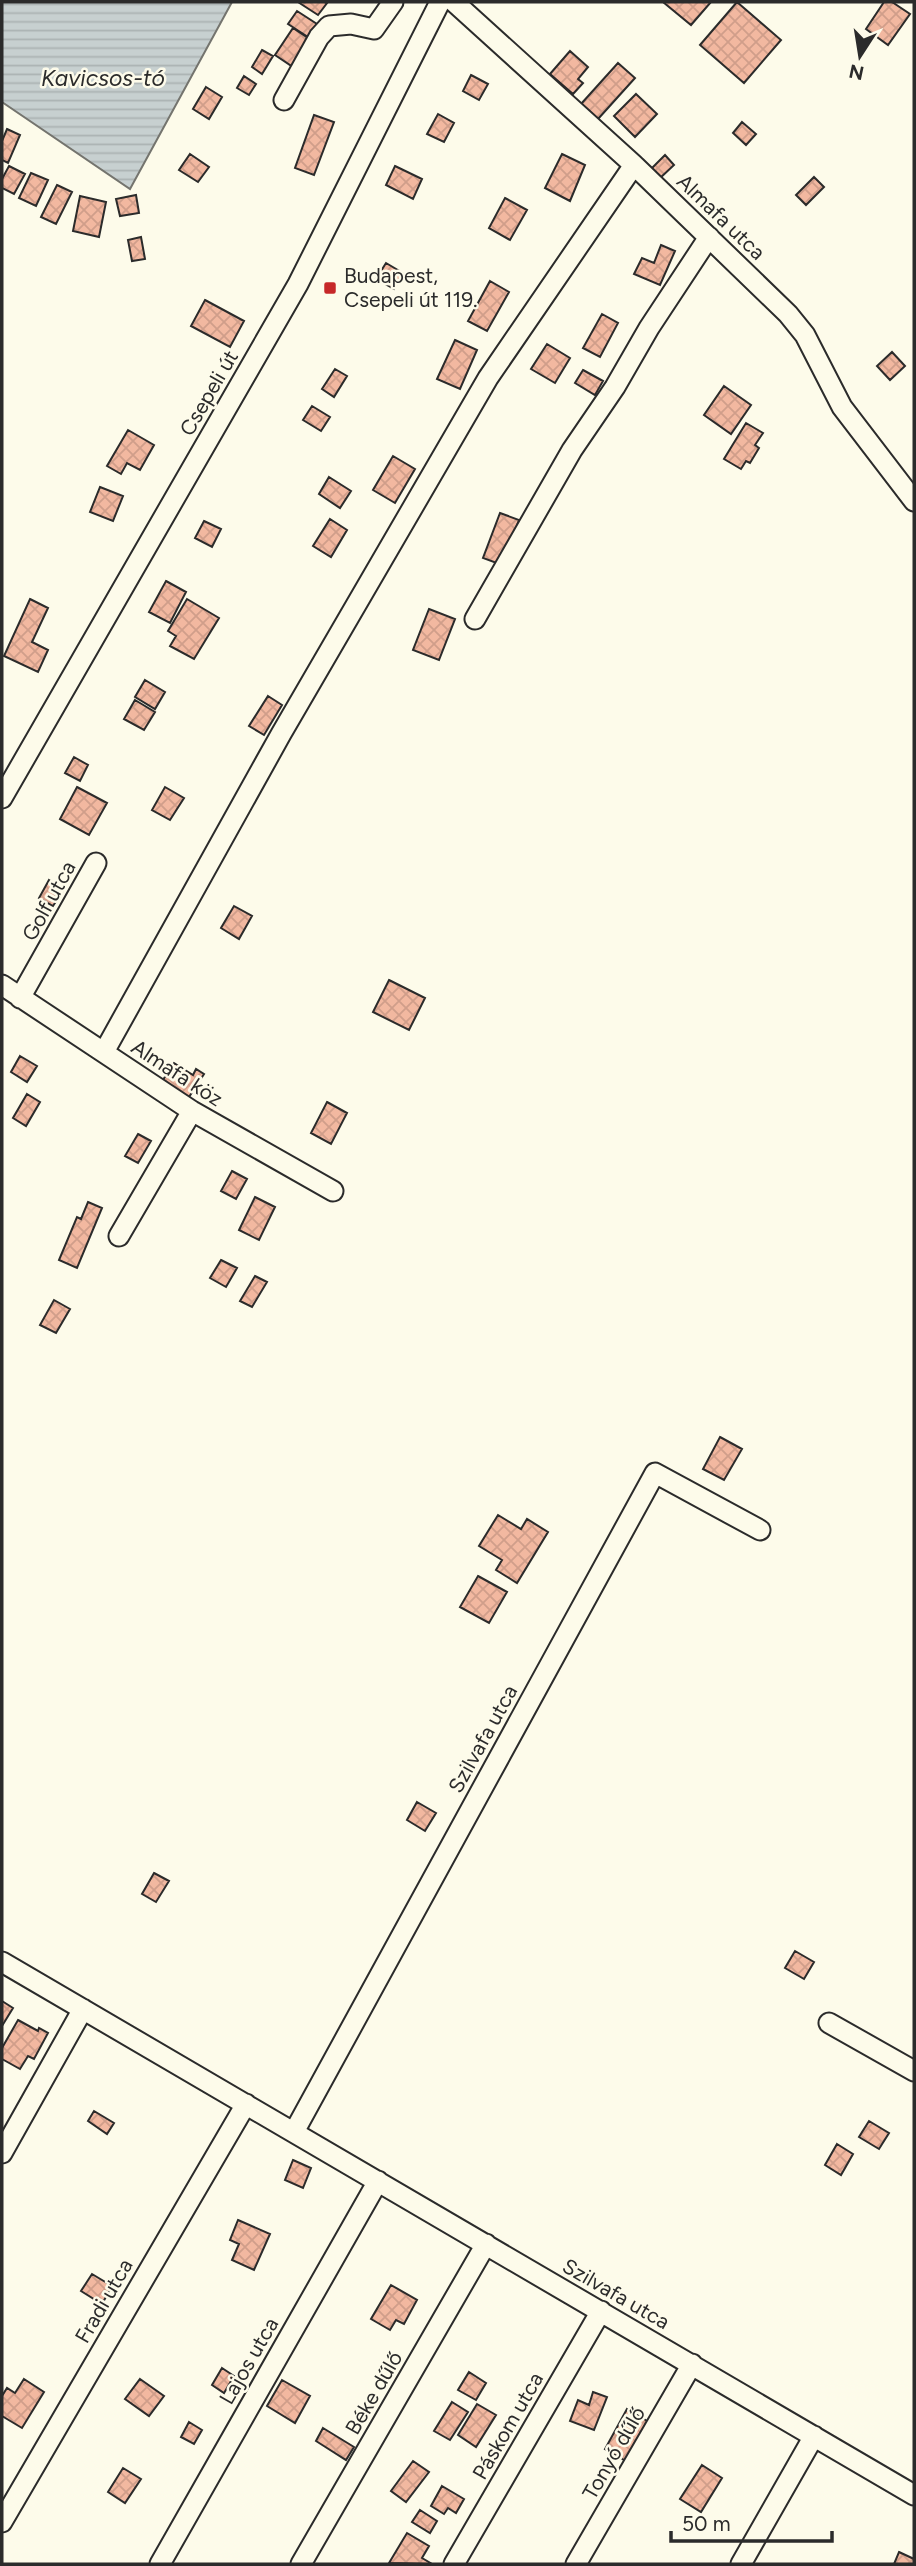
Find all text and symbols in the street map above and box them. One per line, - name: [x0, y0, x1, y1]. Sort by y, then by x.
- north arrow: [825, 21, 895, 91]
- text: N: [847, 59, 866, 85]
- water label: Kavicsos-tó: [41, 64, 165, 92]
- street label: Almafa utca: [672, 169, 771, 265]
- place label: Budapest, Csepeli út 119.: [344, 263, 477, 312]
- marker: Budapest, Csepeli út 119.: [322, 280, 338, 296]
- street label: Csepeli út: [174, 345, 243, 440]
- street label: Golf utca: [16, 856, 81, 945]
- street label: Almafa köz: [127, 1034, 227, 1111]
- street label: Szilvafa utca: [443, 1681, 522, 1797]
- street label: Szilvafa utca: [558, 2253, 674, 2334]
- street label: Fradi utca: [69, 2254, 138, 2347]
- street label: Lajos utca: [214, 2313, 283, 2409]
- street label: Béke dűlő: [340, 2347, 407, 2439]
- street label: Páskom utca: [467, 2368, 548, 2484]
- street label: Tonyó dűlő: [577, 2402, 650, 2504]
- scale bar: [671, 2500, 832, 2544]
- text: 50 m: [682, 2511, 731, 2536]

